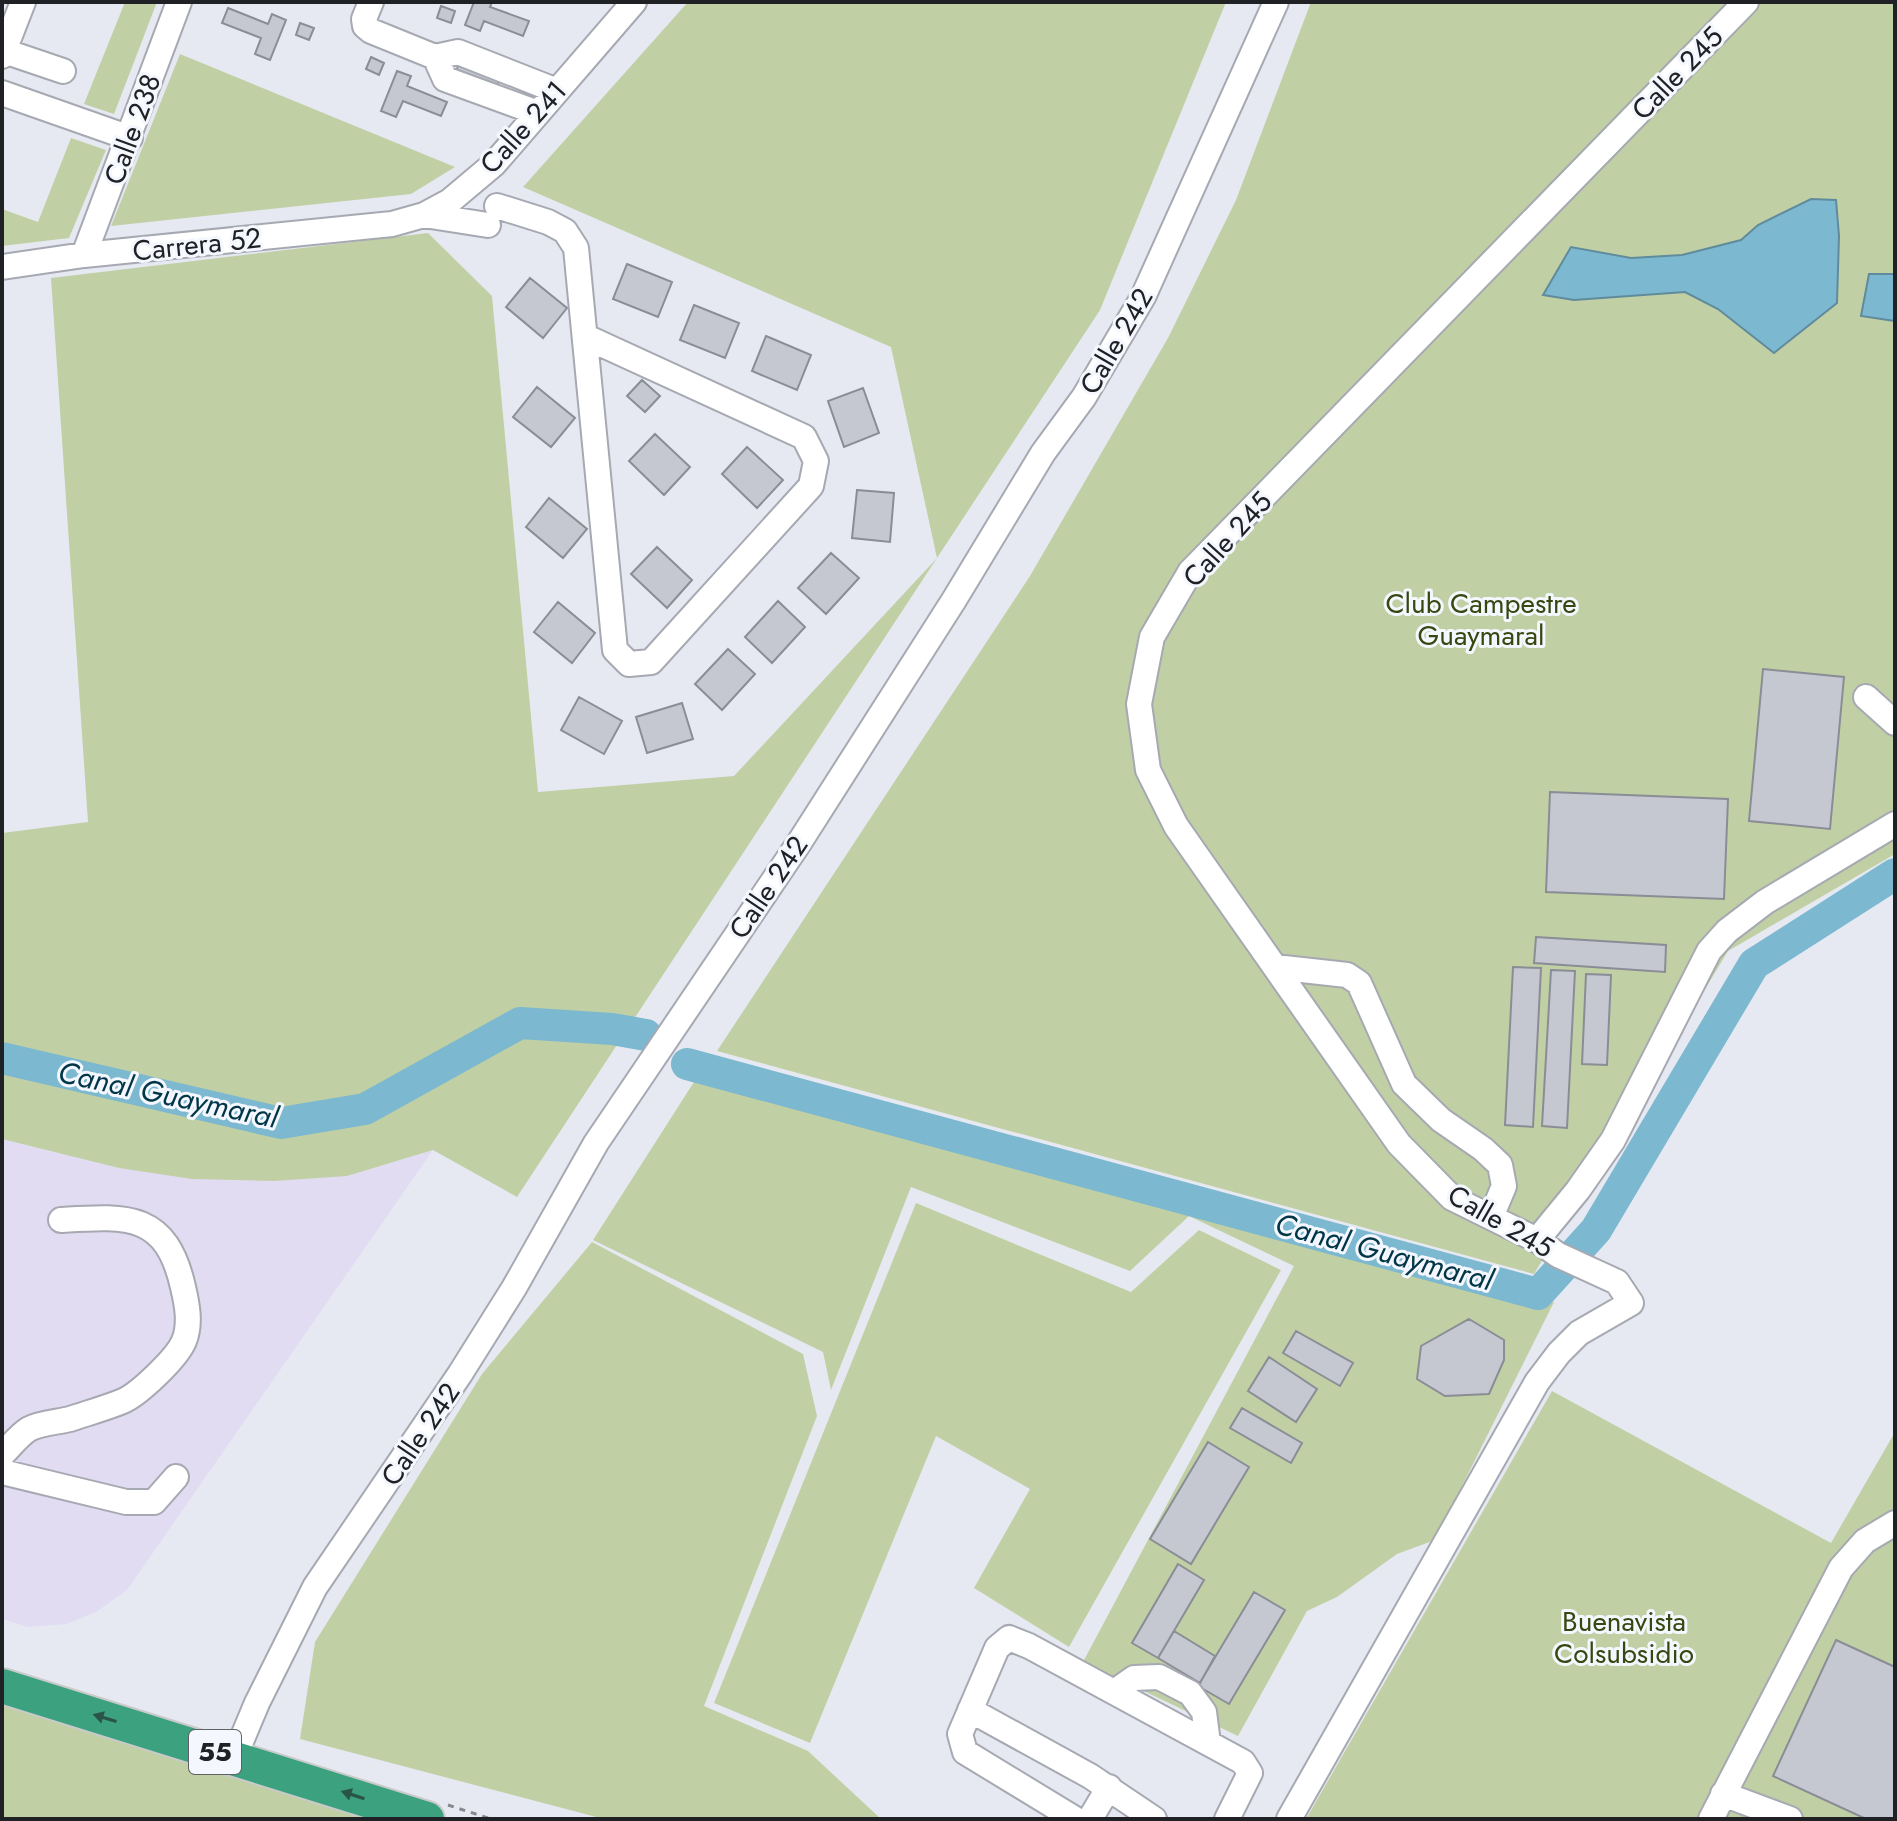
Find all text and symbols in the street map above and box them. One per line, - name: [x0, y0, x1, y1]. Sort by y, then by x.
- street label: Calle 245: [1622, 17, 1733, 129]
- street label: Calle 238: [94, 68, 171, 190]
- street label: Calle 241: [470, 72, 576, 183]
- street label: Carrera 52: [131, 217, 263, 272]
- street label: Calle 242: [1070, 281, 1163, 402]
- street label: Calle 245: [1173, 482, 1282, 596]
- park label: Club Campestre Guaymaral: [1385, 583, 1577, 656]
- street label: Calle 242: [719, 828, 818, 947]
- water label: Canal Guaymaral: [54, 1050, 283, 1139]
- street label: Calle 245: [1440, 1175, 1561, 1268]
- water label: Canal Guaymaral: [1270, 1202, 1499, 1302]
- street label: Calle 242: [371, 1375, 470, 1494]
- park label: Buenavista Colsubsidio: [1554, 1601, 1694, 1674]
- one-way arrow: [92, 1711, 116, 1724]
- road number: 55: [189, 1730, 241, 1774]
- one-way arrow: [340, 1789, 364, 1801]

